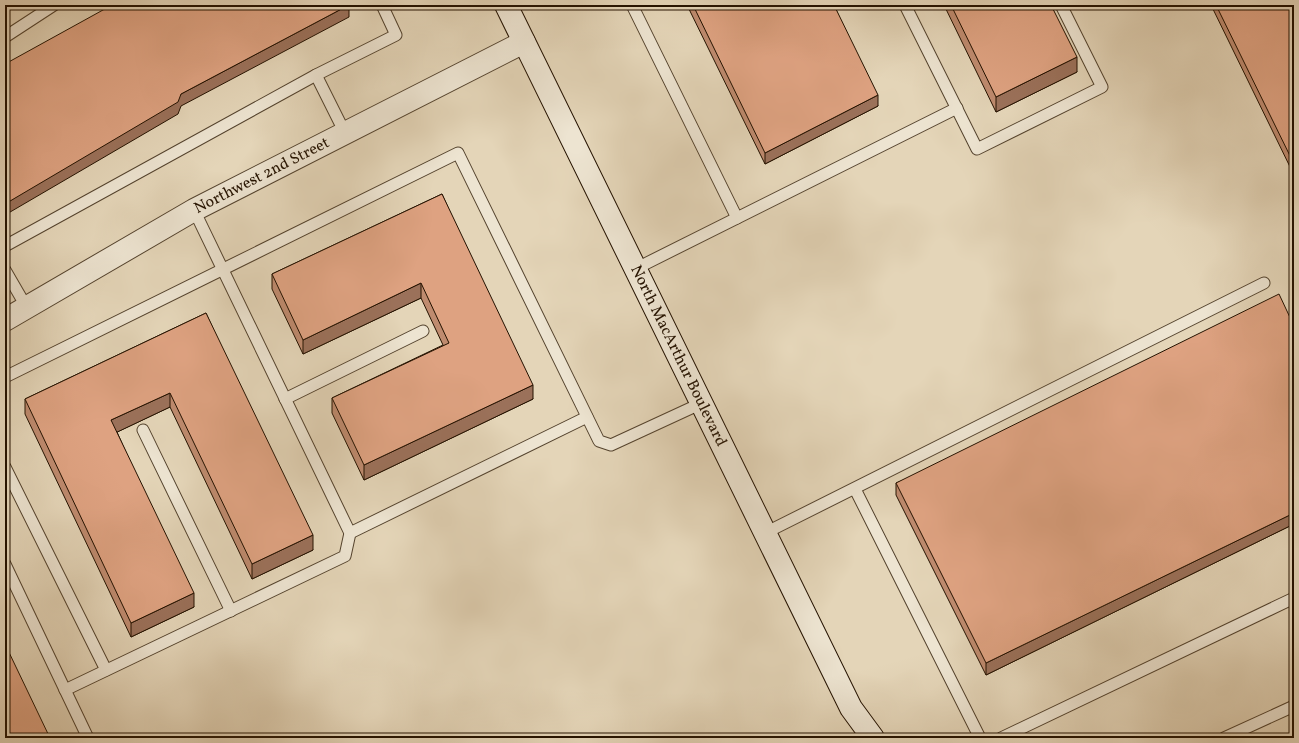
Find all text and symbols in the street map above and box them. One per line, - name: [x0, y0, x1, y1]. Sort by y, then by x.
- street label: Northwest 2nd Street: [190, 132, 334, 220]
- street label: North MacArthur Boulevard: [624, 262, 732, 450]

